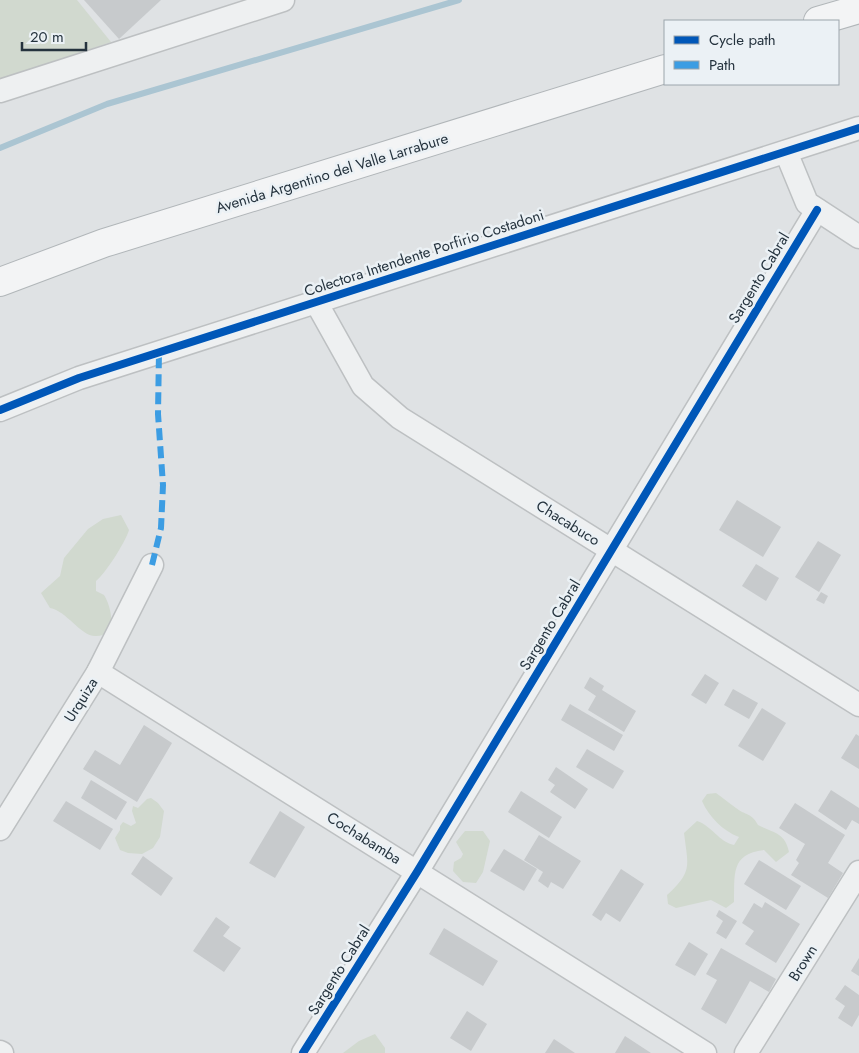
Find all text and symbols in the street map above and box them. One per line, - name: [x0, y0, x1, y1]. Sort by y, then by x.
- scale bar: [22, 20, 86, 52]
- legend: [664, 20, 839, 85]
- text: 20 m: [30, 26, 64, 48]
- text: Cycle path: [709, 29, 776, 51]
- text: Path: [709, 54, 735, 76]
- street label: Avenida Argentino del Valle Larrabure: [213, 127, 451, 219]
- street label: Colectora Intendente Porfirio Costadoni: [301, 204, 547, 302]
- street label: Sargento Cabral: [723, 228, 795, 328]
- street label: Chacabuco: [532, 495, 604, 551]
- street label: Sargento Cabral: [514, 575, 586, 675]
- street label: Urquiza: [59, 673, 103, 727]
- street label: Cochabamba: [323, 806, 405, 870]
- street label: Sargento Cabral: [302, 921, 376, 1019]
- street label: Brown: [783, 940, 823, 986]

